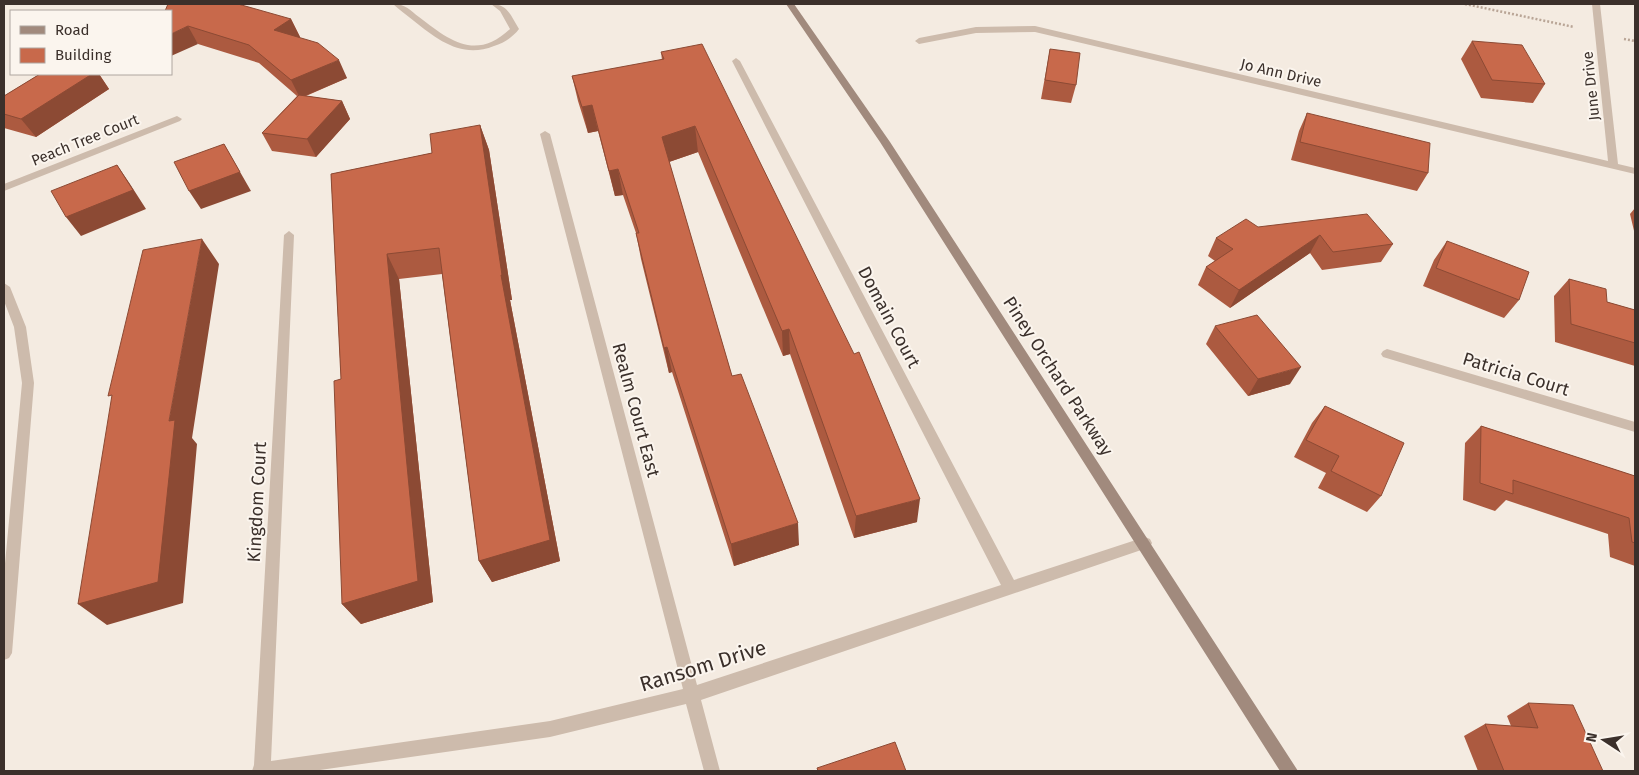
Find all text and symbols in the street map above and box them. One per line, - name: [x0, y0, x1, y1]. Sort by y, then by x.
- legend: [10, 10, 172, 75]
- text: Road: [55, 21, 90, 39]
- text: Building: [55, 46, 111, 64]
- street label: June Drive: [1578, 51, 1604, 121]
- street label: Jo Ann Drive: [1239, 55, 1323, 91]
- street label: Peach Tree Court: [29, 110, 142, 170]
- street label: Domain Court: [853, 262, 925, 372]
- street label: Piney Orchard Parkway: [998, 292, 1118, 460]
- street label: Realm Court East: [607, 340, 665, 480]
- street label: Patricia Court: [1460, 347, 1572, 401]
- street label: Kingdom Court: [243, 441, 271, 563]
- street label: Ransom Drive: [637, 634, 769, 698]
- north arrow: [1579, 715, 1629, 765]
- text: N: [1582, 731, 1601, 744]

